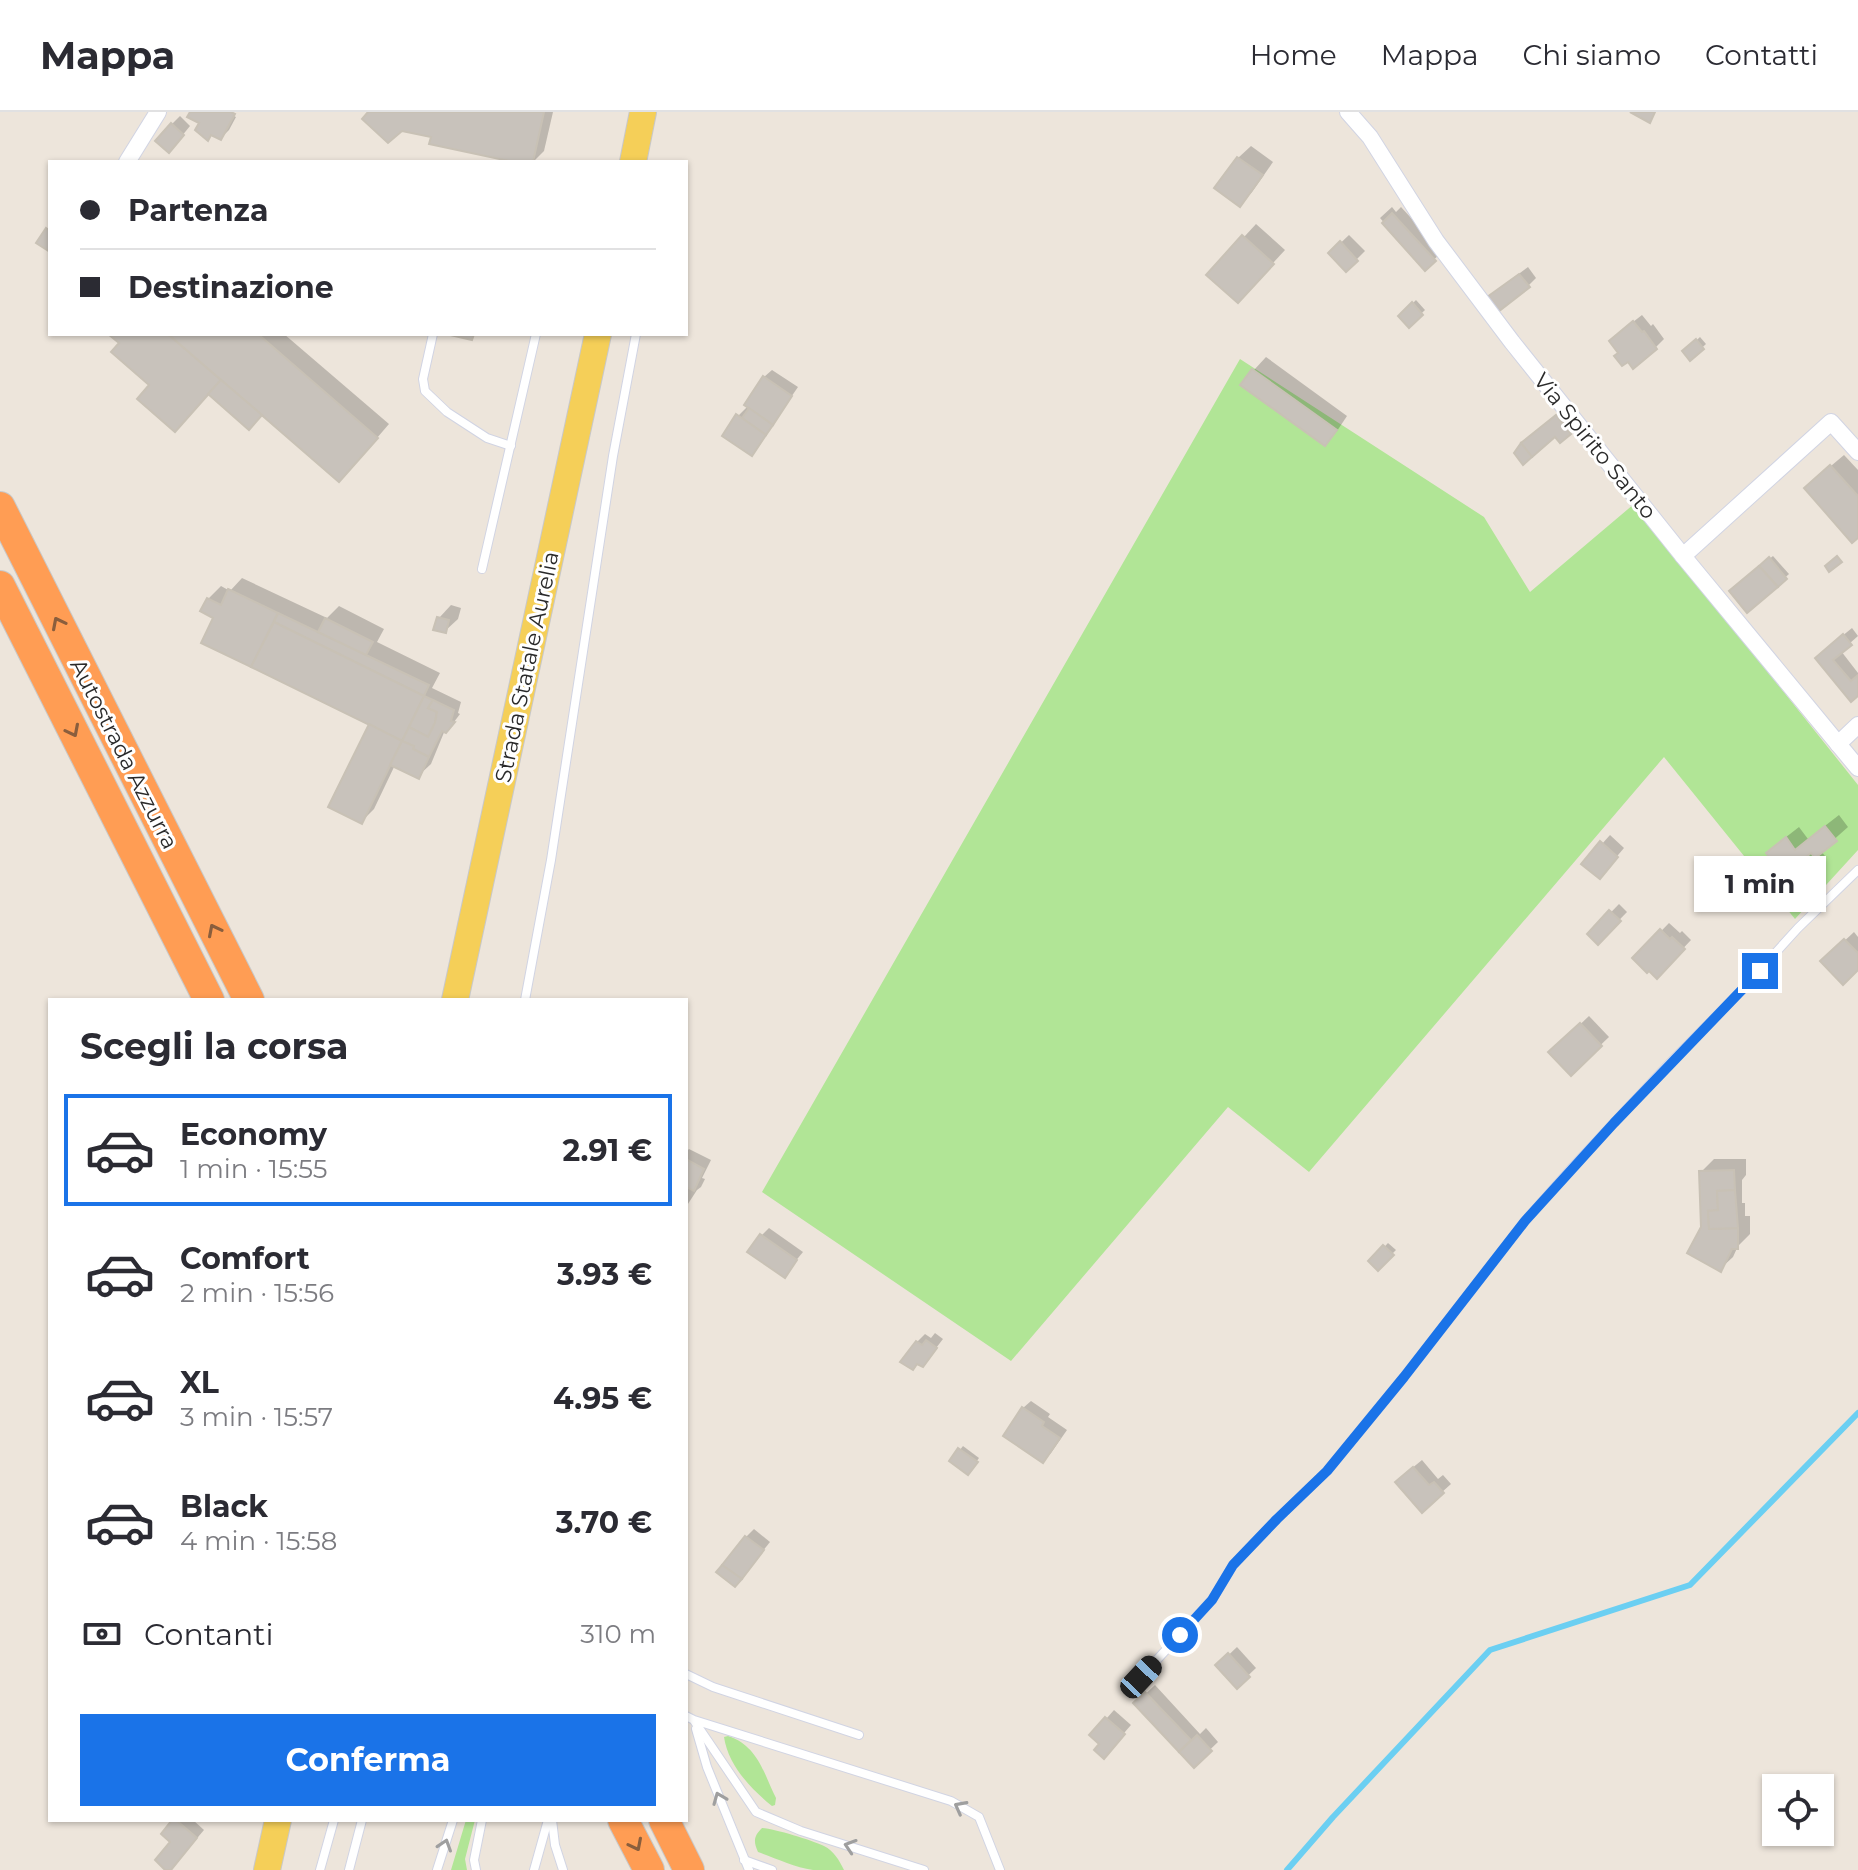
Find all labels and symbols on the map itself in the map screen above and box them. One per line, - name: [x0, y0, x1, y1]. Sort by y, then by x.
- street label: Via Spirito Santo: [1528, 368, 1662, 524]
- street label: Strada Statale Aurelia: [489, 549, 565, 785]
- one-way arrow: [53, 617, 68, 632]
- street label: Autostrada Azzurra: [64, 655, 184, 853]
- one-way arrow: [63, 722, 79, 737]
- callout: 1 min: [1694, 855, 1826, 911]
- one-way arrow: [208, 924, 223, 939]
- route end: [1742, 953, 1778, 989]
- route start: [1162, 1617, 1198, 1653]
- car: [1116, 1651, 1166, 1703]
- one-way arrow: [712, 1792, 729, 1806]
- one-way arrow: [955, 1801, 969, 1817]
- one-way arrow: [626, 1837, 641, 1851]
- one-way arrow: [436, 1839, 452, 1852]
- one-way arrow: [844, 1840, 858, 1856]

